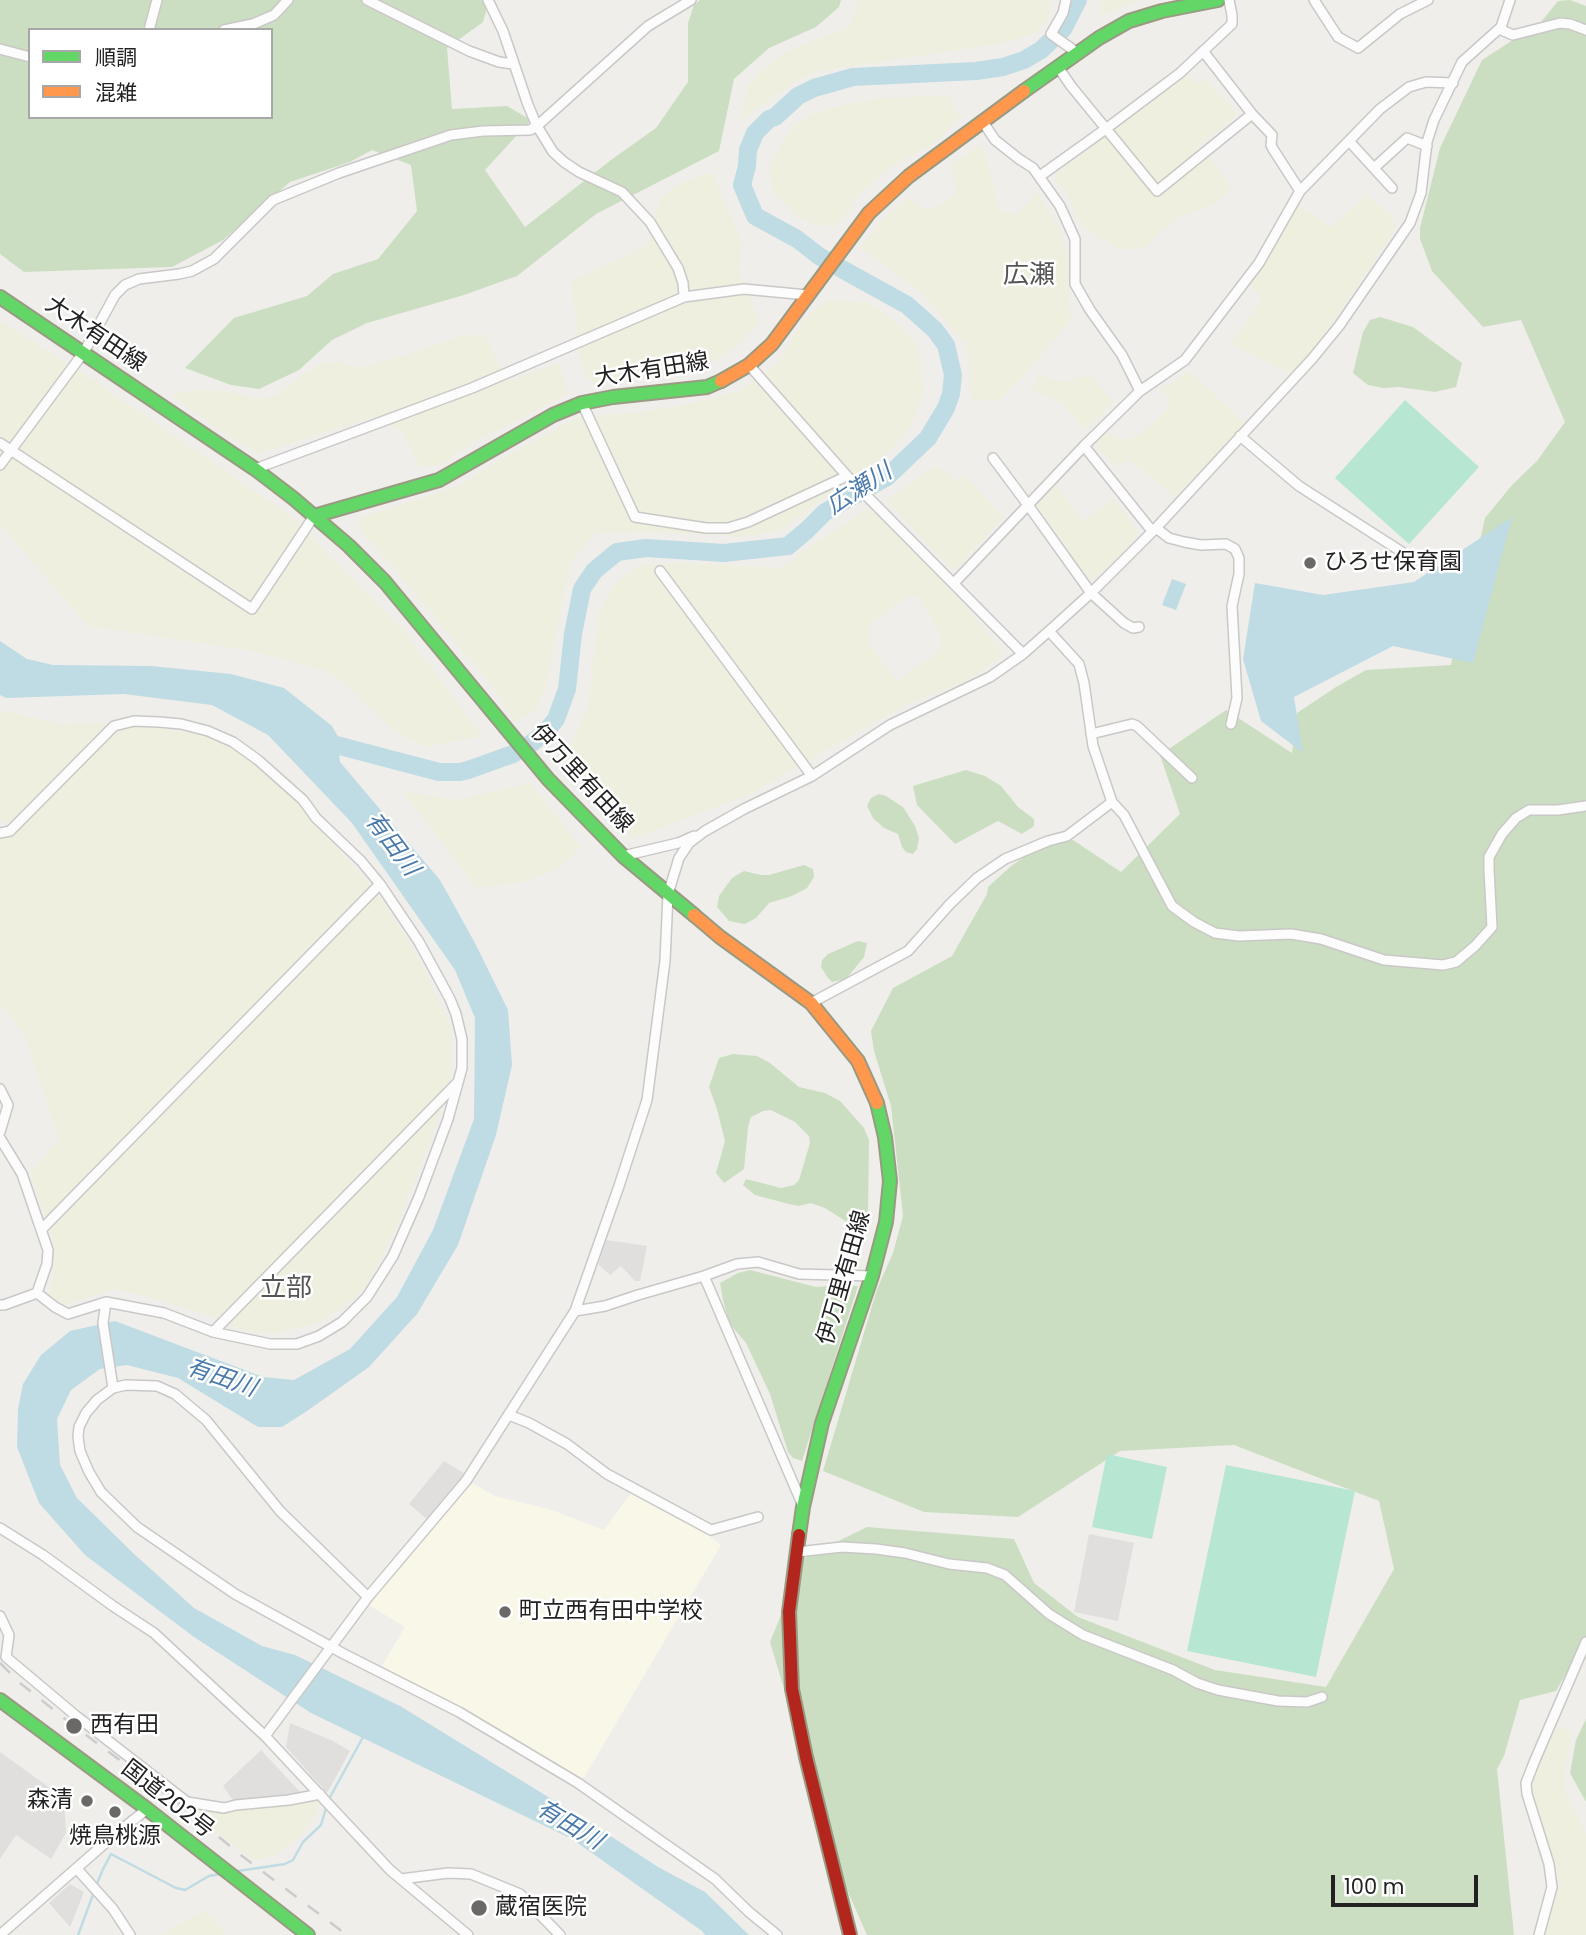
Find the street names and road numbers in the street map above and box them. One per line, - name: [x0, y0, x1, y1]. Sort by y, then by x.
- street label: 大木有田線: [40, 291, 150, 379]
- street label: 大木有田線: [593, 348, 711, 394]
- street label: 伊万里有田線: [524, 719, 638, 839]
- street label: 伊万里有田線: [813, 1208, 877, 1348]
- street label: 国道202号: [115, 1755, 219, 1845]

